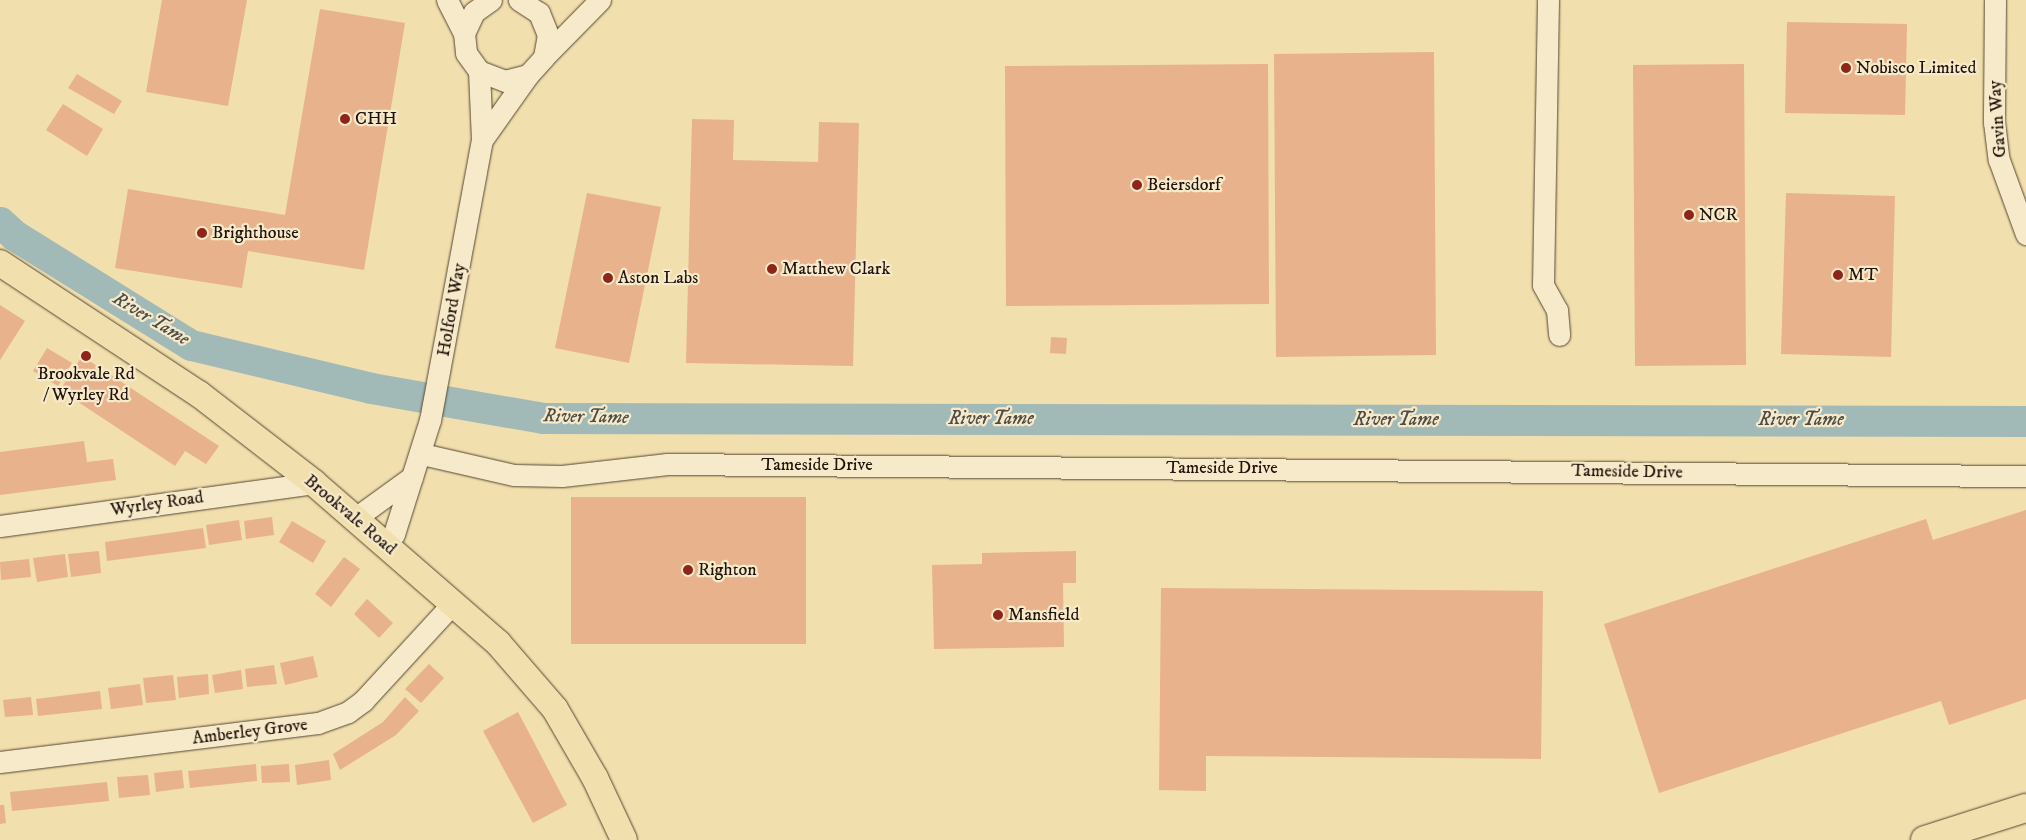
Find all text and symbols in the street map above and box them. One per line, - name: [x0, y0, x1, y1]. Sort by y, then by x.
- place label: Nobisco Limited: [1856, 57, 1977, 79]
- marker: Nobisco Limited: [1840, 62, 1852, 74]
- street label: Gavin Way: [1985, 80, 2011, 158]
- place label: CHH: [355, 108, 397, 130]
- marker: CHH: [339, 113, 351, 125]
- place label: Beiersdorf: [1147, 174, 1221, 196]
- marker: Beiersdorf: [1131, 179, 1143, 191]
- place label: NCR: [1699, 204, 1738, 226]
- marker: NCR: [1683, 209, 1695, 221]
- place label: Brighthouse: [212, 222, 299, 244]
- marker: Brighthouse: [196, 227, 208, 239]
- place label: Matthew Clark: [782, 258, 890, 280]
- street label: Holford Way: [433, 262, 471, 358]
- marker: Matthew Clark: [766, 263, 778, 275]
- place label: MT: [1848, 264, 1878, 286]
- place label: Aston Labs: [618, 267, 698, 289]
- marker: MT: [1832, 269, 1844, 281]
- marker: Aston Labs: [602, 272, 614, 284]
- water label: River Tame: [109, 287, 193, 351]
- marker: Brookvale Rd / Wyrley Rd: [80, 350, 92, 362]
- place label: Brookvale Rd / Wyrley Rd: [37, 364, 135, 406]
- water label: River Tame: [543, 405, 629, 429]
- water label: River Tame: [948, 408, 1034, 430]
- water label: River Tame: [1353, 409, 1439, 431]
- water label: River Tame: [1758, 409, 1844, 431]
- street label: Tameside Drive: [761, 454, 873, 476]
- street label: Tameside Drive: [1166, 457, 1278, 479]
- street label: Tameside Drive: [1571, 460, 1683, 484]
- street label: Brookvale Road: [299, 470, 401, 560]
- street label: Wyrley Road: [109, 487, 205, 521]
- place label: Righton: [698, 559, 757, 581]
- marker: Righton: [682, 564, 694, 576]
- place label: Mansfield: [1008, 604, 1080, 626]
- marker: Mansfield: [992, 609, 1004, 621]
- street label: Amberley Grove: [191, 714, 309, 750]

